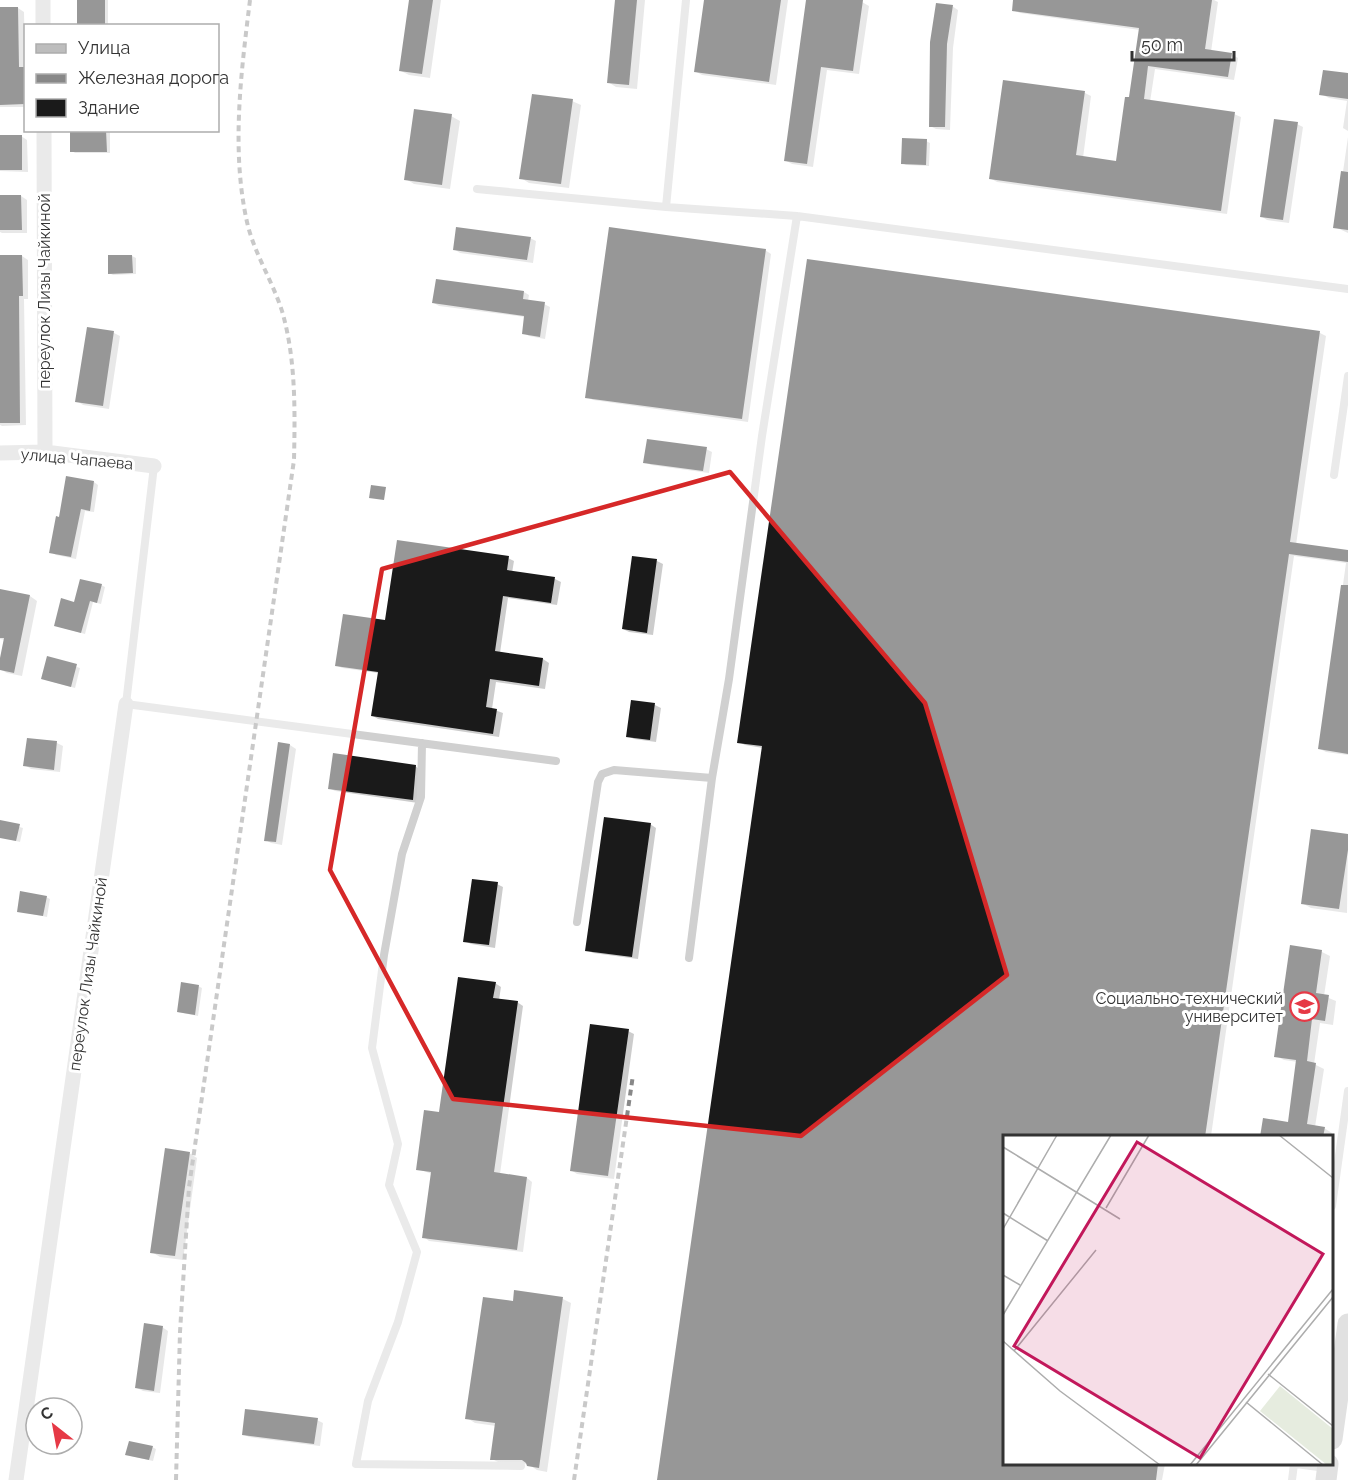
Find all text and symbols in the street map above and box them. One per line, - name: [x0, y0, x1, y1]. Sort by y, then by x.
- legend: [24, 24, 219, 132]
- scale bar: [1132, 24, 1234, 62]
- text: 50 m: [1141, 34, 1183, 55]
- text: Улица: [78, 37, 130, 58]
- text: Железная дорога: [78, 67, 229, 88]
- text: Здание: [78, 97, 140, 118]
- street label: переулок Лизы Чайкиной: [35, 193, 54, 389]
- street label: улица Чапаева: [20, 445, 134, 473]
- street label: переулок Лизы Чайкиной: [65, 876, 111, 1072]
- place label: Социально-технический университет: [1095, 989, 1283, 1026]
- school or university icon: Социально-технический университет: [1288, 991, 1320, 1023]
- inset map: [1003, 1135, 1333, 1465]
- north arrow: [24, 1396, 84, 1456]
- text: С: [37, 1403, 56, 1425]

